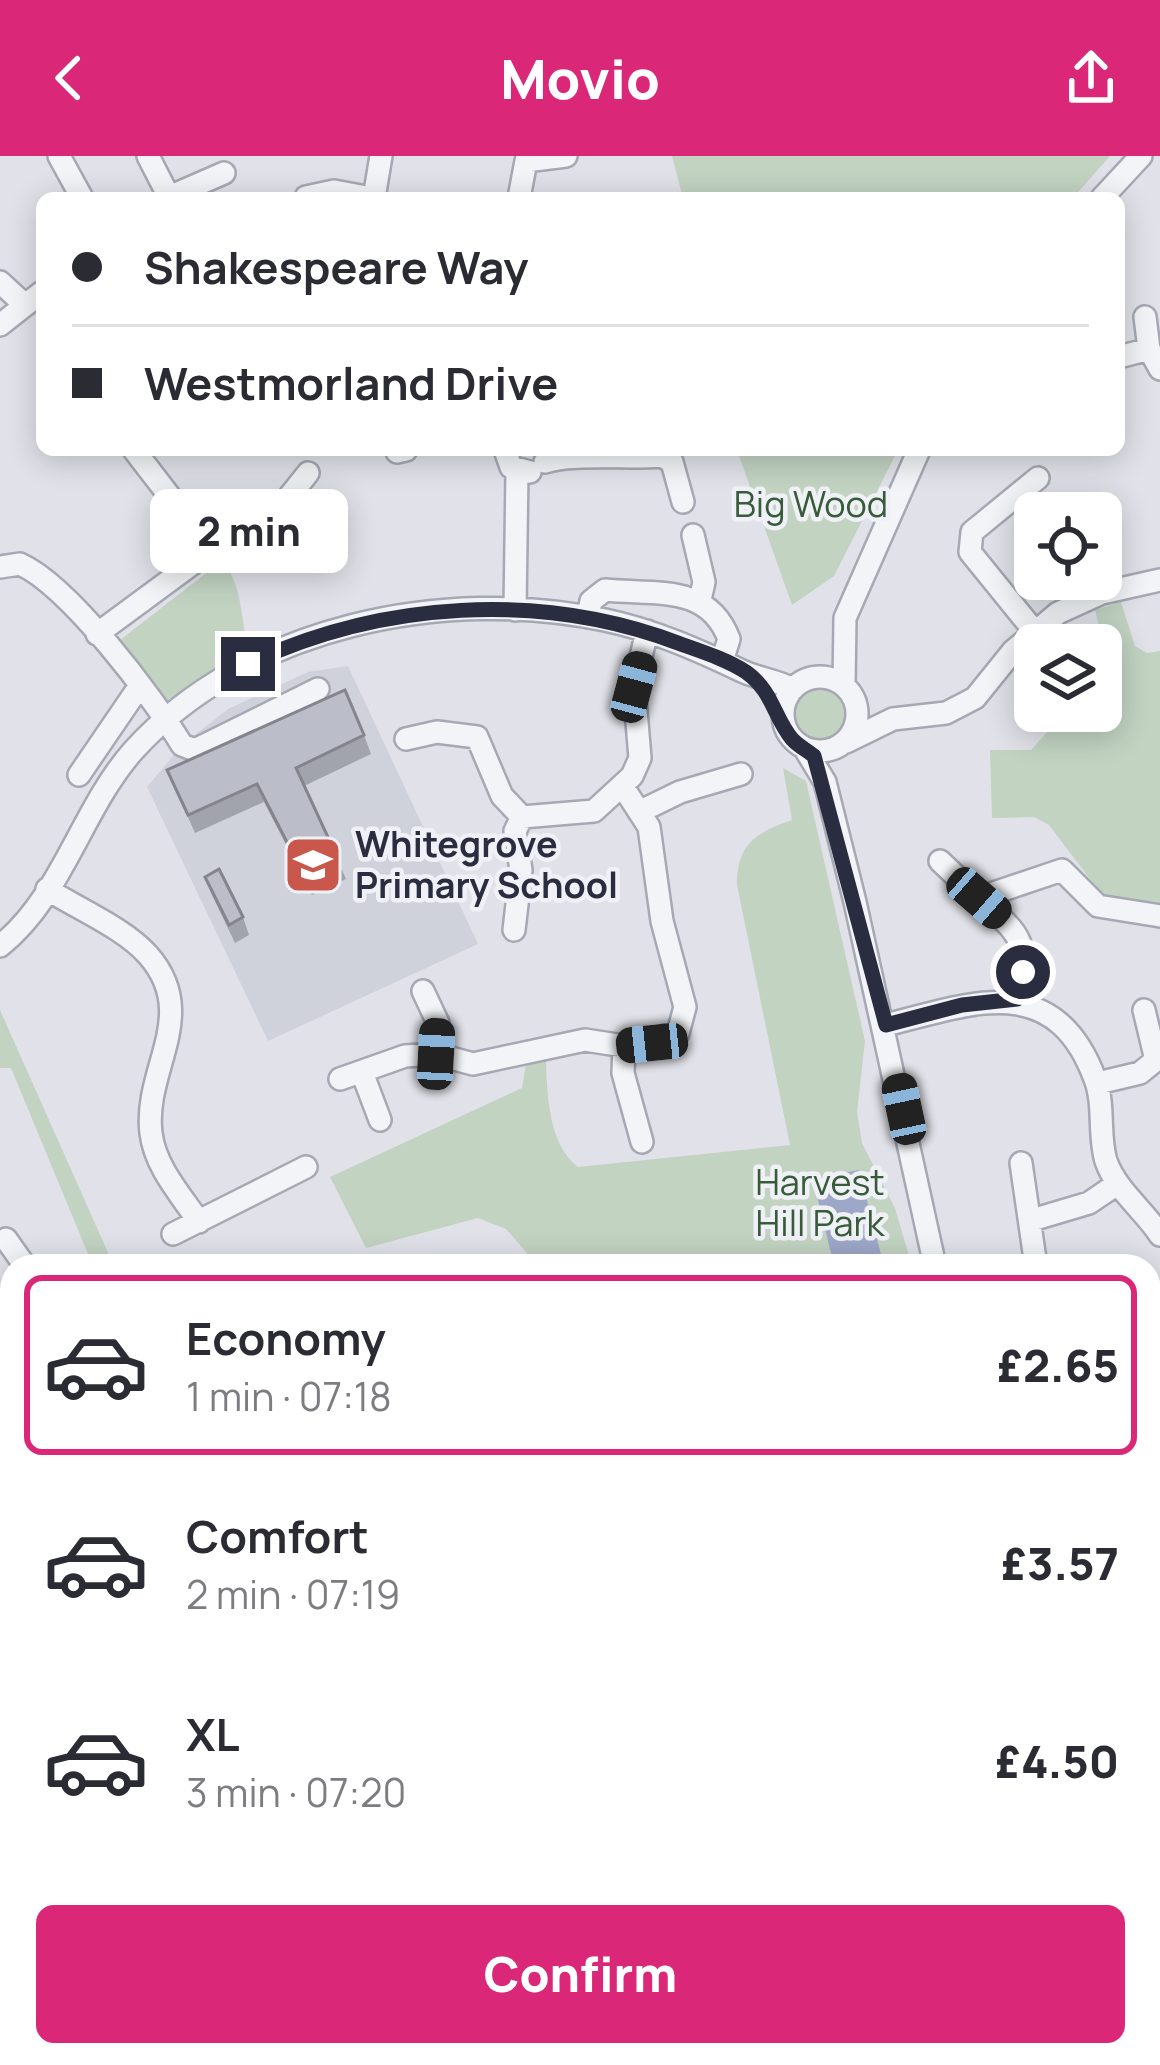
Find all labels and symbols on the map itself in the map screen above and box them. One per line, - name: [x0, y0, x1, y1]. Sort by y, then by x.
- park label: Big Wood: [734, 479, 888, 528]
- callout: 2 min: [149, 490, 347, 574]
- route end: [221, 637, 275, 691]
- car: [607, 648, 661, 726]
- place label: Whitegrove Primary School: [355, 819, 618, 909]
- school or university icon: Whitegrove Primary School: [282, 834, 344, 896]
- car: [940, 861, 1018, 935]
- route start: [996, 945, 1050, 999]
- car: [416, 1017, 456, 1091]
- car: [614, 1021, 690, 1065]
- car: [879, 1070, 929, 1148]
- park label: Harvest Hill Park: [755, 1157, 886, 1247]

